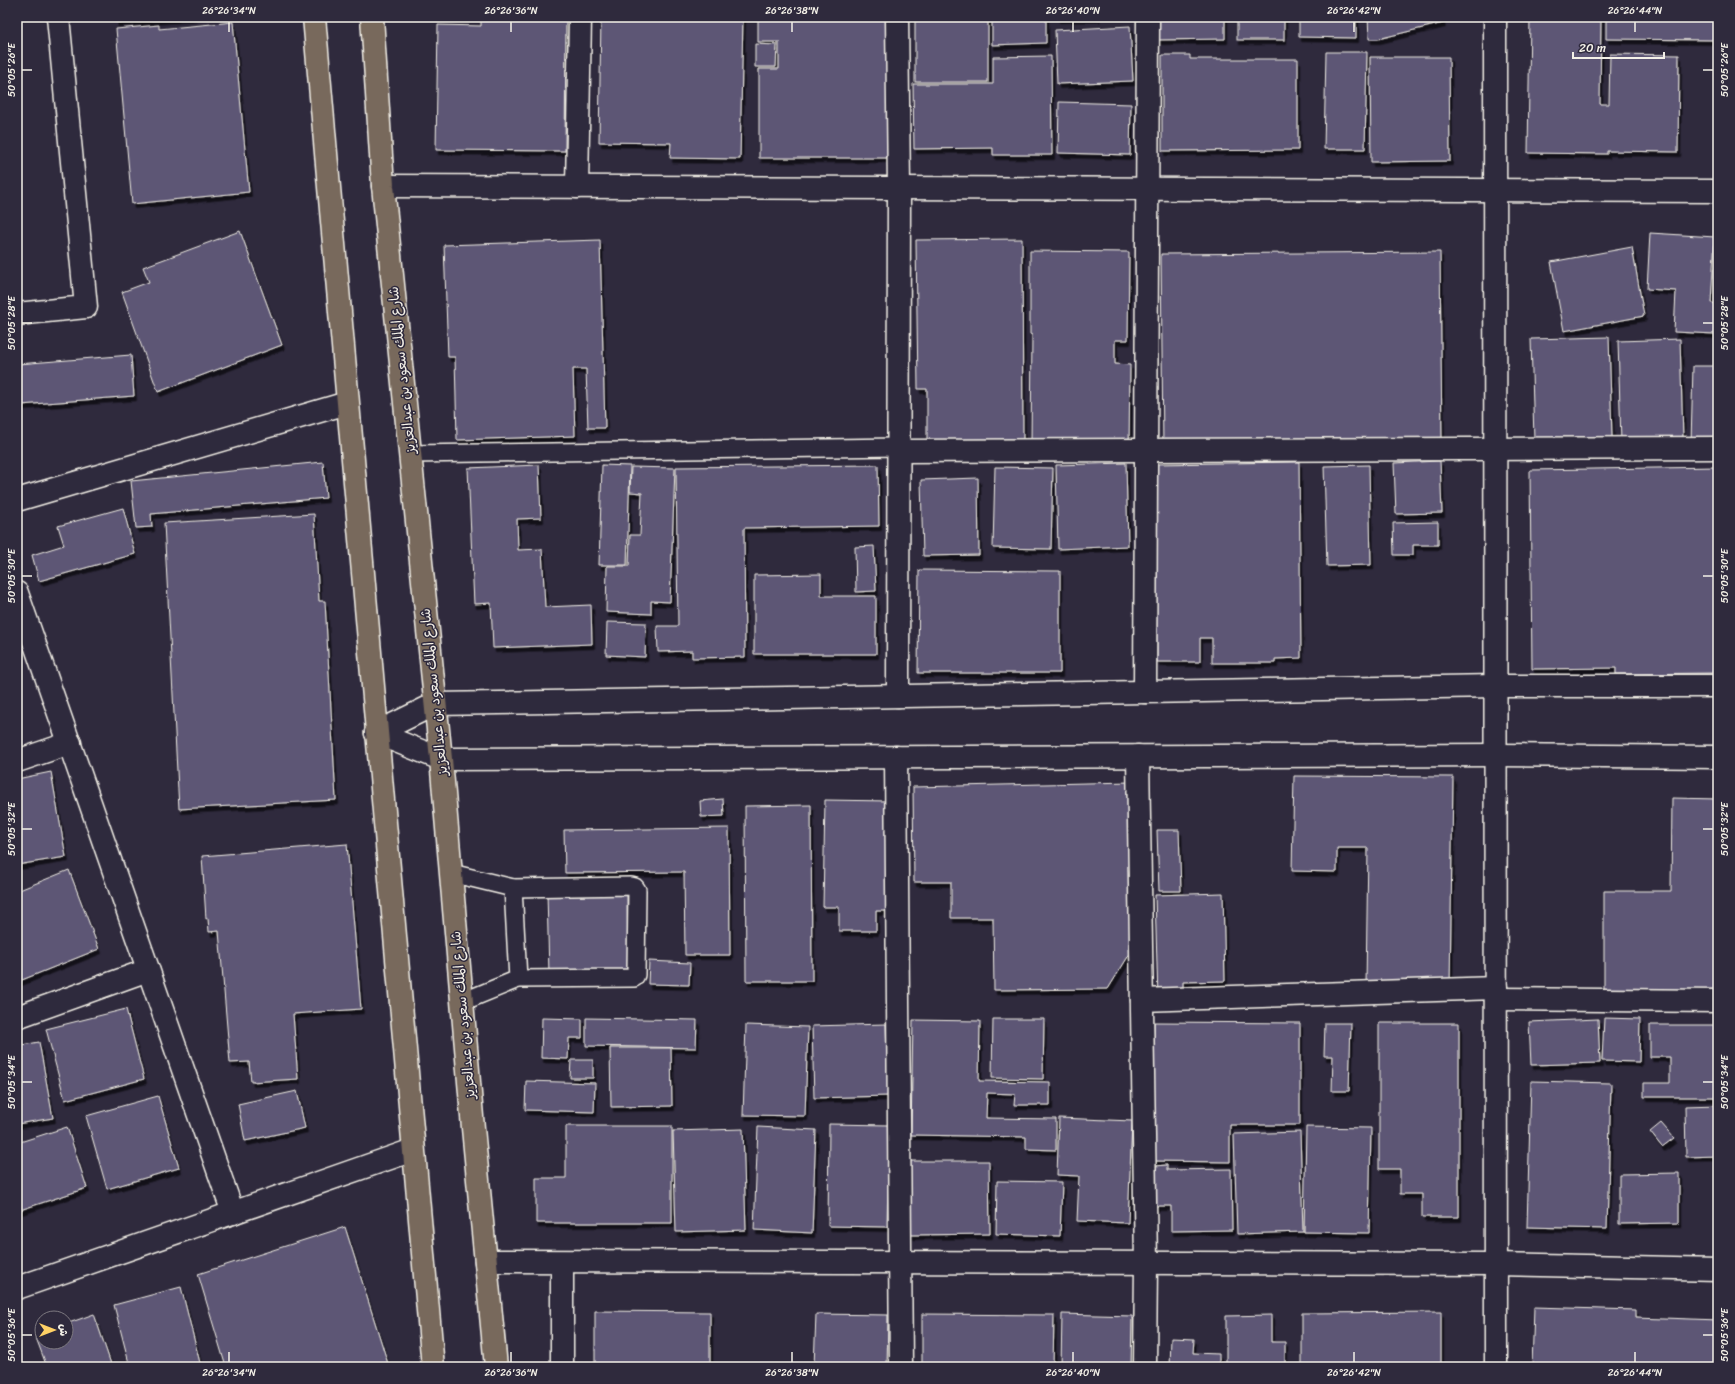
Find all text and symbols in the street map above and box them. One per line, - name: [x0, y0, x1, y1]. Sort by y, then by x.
- text: 26°26'34"N: [202, 2, 256, 20]
- text: 26°26'36"N: [484, 2, 538, 20]
- text: 26°26'38"N: [765, 2, 819, 20]
- text: 26°26'40"N: [1046, 2, 1100, 20]
- text: 26°26'42"N: [1327, 2, 1381, 20]
- text: 26°26'44"N: [1608, 2, 1662, 20]
- scale bar: [1573, 34, 1664, 60]
- text: 20 m: [1579, 37, 1606, 59]
- text: 50°05'26"E: [3, 42, 21, 97]
- text: 50°05'26"E: [1716, 42, 1734, 97]
- street label: شارع الملك سعود بن عبدالعزيز: [381, 285, 423, 456]
- text: 50°05'28"E: [3, 294, 21, 350]
- text: 50°05'28"E: [1716, 294, 1734, 350]
- text: 50°05'30"E: [3, 547, 21, 603]
- text: 50°05'30"E: [1716, 547, 1734, 603]
- street label: شارع الملك سعود بن عبدالعزيز: [413, 607, 455, 778]
- text: 50°05'32"E: [3, 801, 21, 856]
- text: 50°05'32"E: [1716, 801, 1734, 856]
- street label: شارع الملك سعود بن عبدالعزيز: [443, 930, 483, 1101]
- text: 50°05'34"E: [3, 1053, 21, 1109]
- text: 50°05'34"E: [1716, 1053, 1734, 1109]
- text: 50°05'36"E: [3, 1307, 21, 1362]
- text: 50°05'36"E: [1716, 1307, 1734, 1362]
- north arrow: [34, 1310, 74, 1350]
- text: ش: [54, 1324, 73, 1336]
- text: 26°26'34"N: [202, 1364, 256, 1382]
- text: 26°26'36"N: [484, 1364, 538, 1382]
- text: 26°26'38"N: [765, 1364, 819, 1382]
- text: 26°26'40"N: [1046, 1364, 1100, 1382]
- text: 26°26'42"N: [1327, 1364, 1381, 1382]
- text: 26°26'44"N: [1608, 1364, 1662, 1382]

